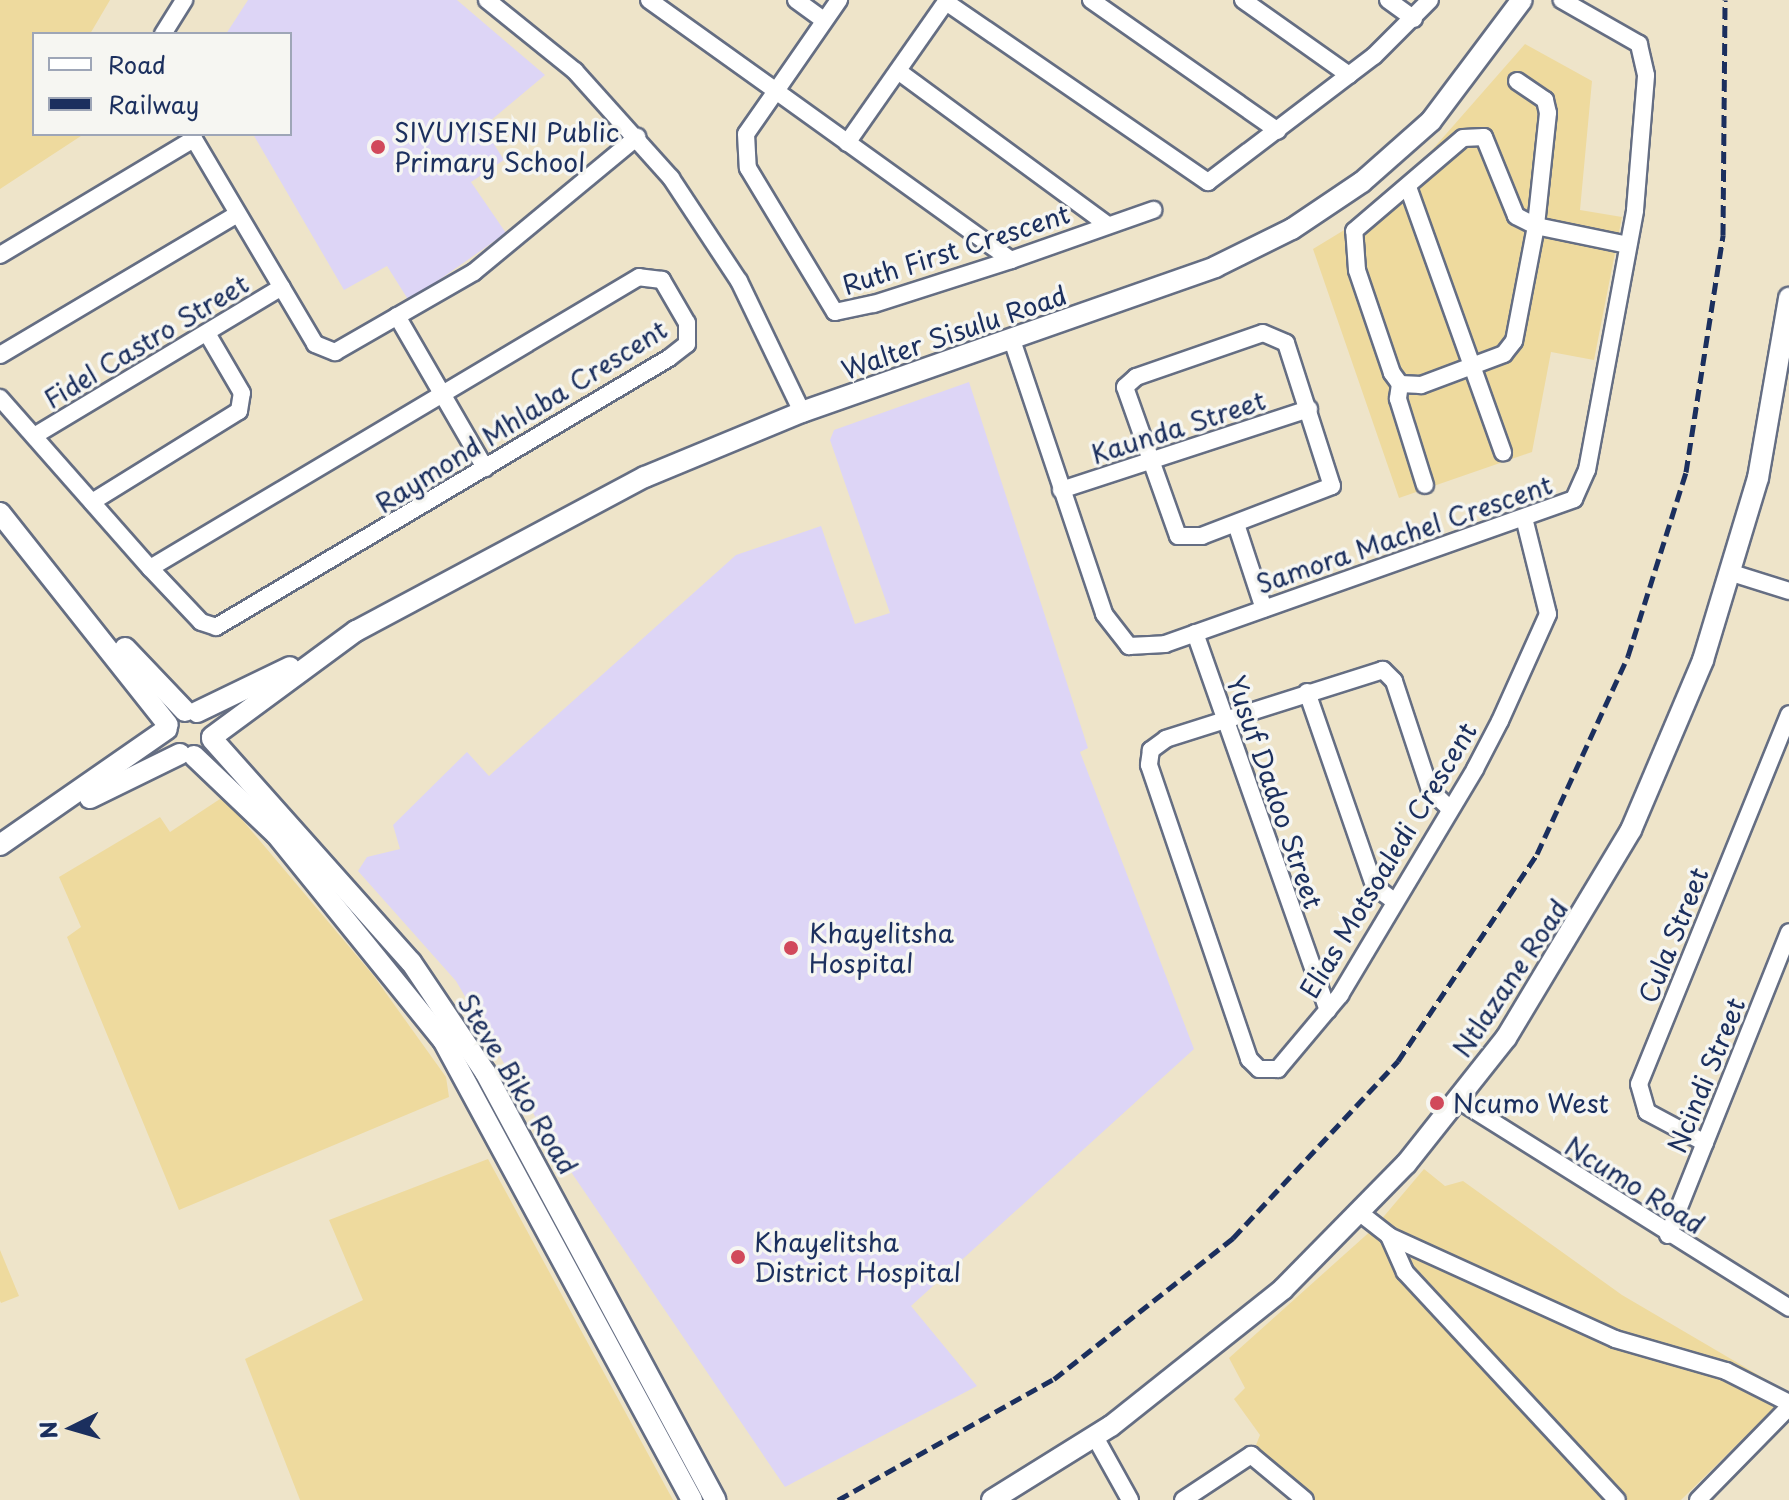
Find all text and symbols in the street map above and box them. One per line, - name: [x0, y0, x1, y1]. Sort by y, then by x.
- legend: [32, 32, 292, 136]
- text: Road: [108, 46, 166, 82]
- text: Railway: [108, 86, 199, 122]
- place label: SIVUYISENI Public Primary School: [394, 116, 621, 178]
- marker: SIVUYISENI Public Primary School: [369, 138, 387, 156]
- street label: Ruth First Crescent: [837, 197, 1075, 301]
- street label: Fidel Castro Street: [37, 267, 255, 415]
- street label: Walter Sisulu Road: [837, 279, 1071, 385]
- street label: Raymond Mhlaba Crescent: [369, 313, 673, 519]
- street label: Kaunda Street: [1087, 384, 1269, 470]
- street label: Samora Machel Crescent: [1252, 469, 1556, 599]
- street label: Yusuf Dadoo Street: [1220, 671, 1330, 913]
- street label: Elias Motsoaledi Crescent: [1293, 715, 1483, 1005]
- street label: Cula Street: [1632, 863, 1714, 1007]
- street label: Ntlazane Road: [1445, 893, 1575, 1063]
- place label: Khayelitsha Hospital: [809, 917, 954, 978]
- marker: Khayelitsha Hospital: [780, 937, 802, 959]
- street label: Steve Biko Road: [452, 989, 584, 1179]
- street label: Ncindi Street: [1661, 993, 1751, 1157]
- place label: Ncumo West: [1453, 1087, 1609, 1119]
- marker: Ncumo West: [1428, 1094, 1446, 1112]
- street label: Ncumo Road: [1560, 1130, 1710, 1240]
- place label: Khayelitsha District Hospital: [754, 1226, 960, 1288]
- marker: Khayelitsha District Hospital: [729, 1248, 747, 1266]
- north arrow: [32, 1388, 112, 1468]
- text: N: [30, 1420, 65, 1440]

